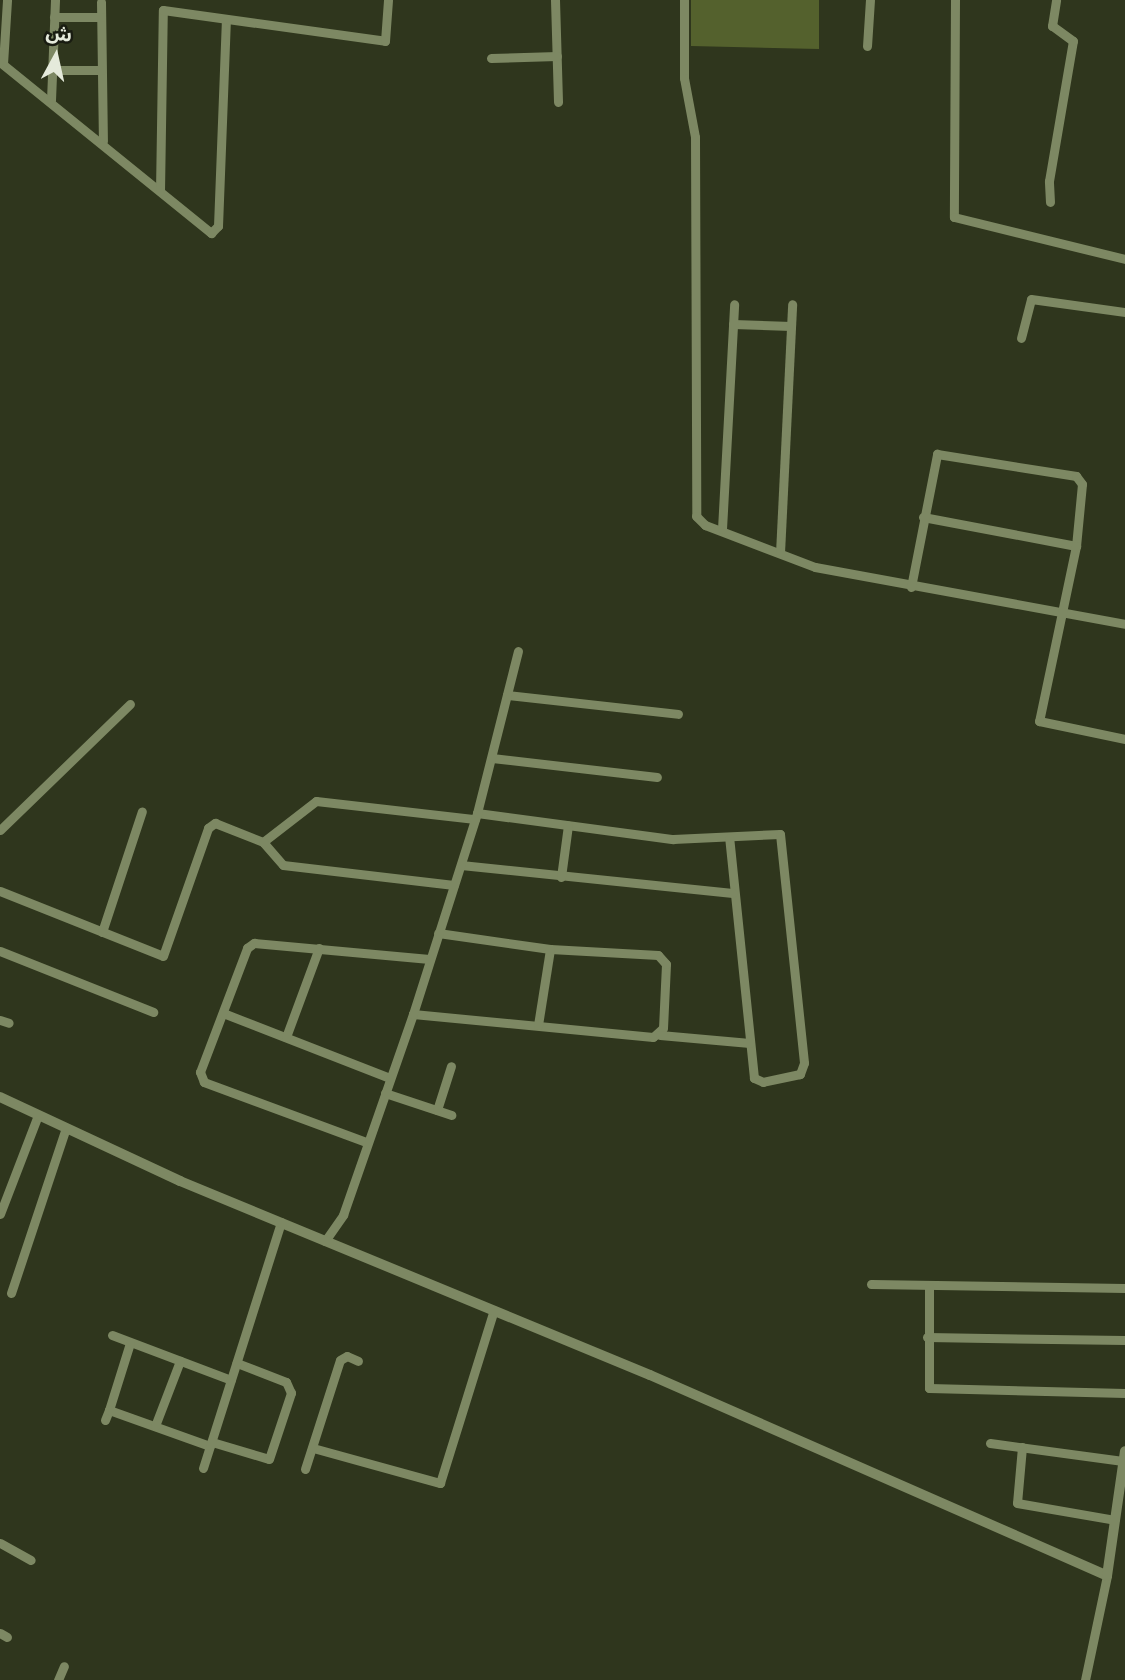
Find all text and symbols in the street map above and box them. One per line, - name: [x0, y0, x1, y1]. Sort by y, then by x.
- north arrow: [21, 21, 91, 91]
- text: ش: [45, 23, 73, 46]

